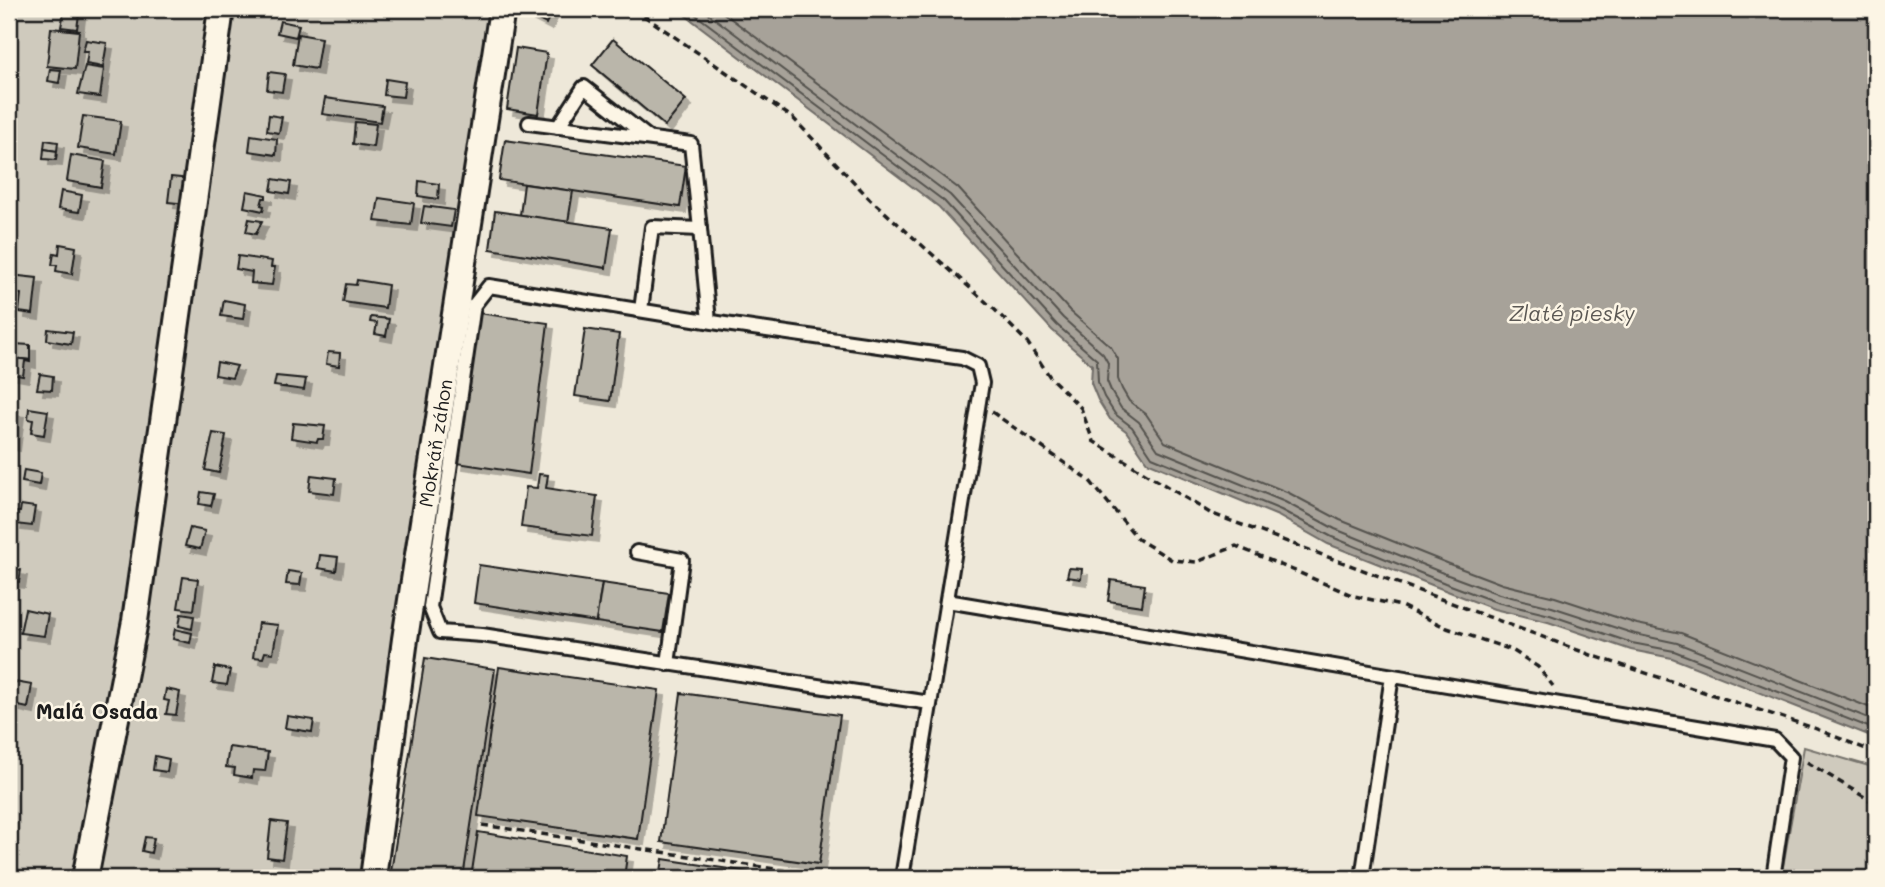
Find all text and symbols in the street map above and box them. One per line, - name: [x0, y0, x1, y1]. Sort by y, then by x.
- water label: Zlaté piesky: [1509, 299, 1635, 326]
- street label: Mokráň záhon: [413, 377, 457, 509]
- district label: Malá Osada: [36, 697, 158, 724]

